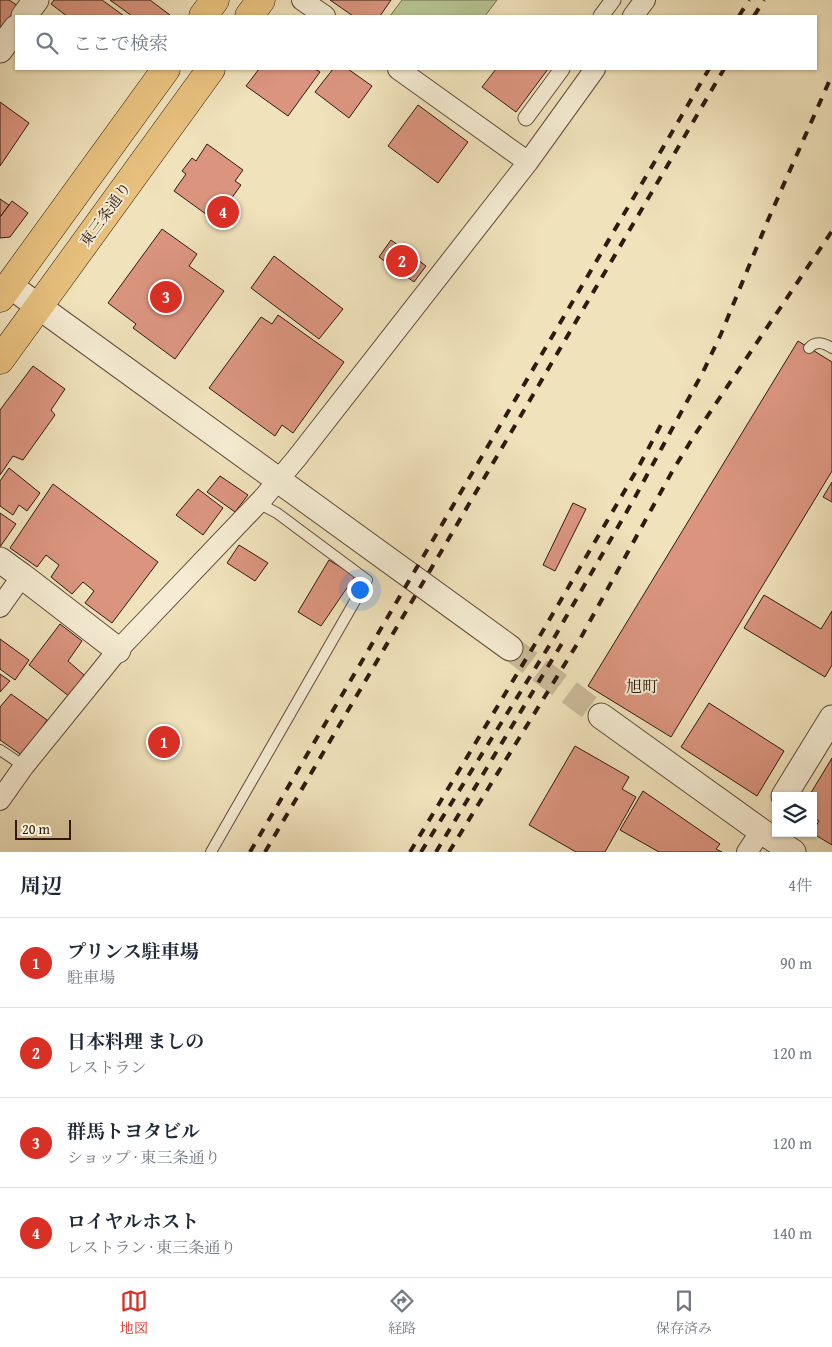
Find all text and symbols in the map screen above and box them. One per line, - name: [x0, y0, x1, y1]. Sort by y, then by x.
- search box: [15, 15, 817, 70]
- icon: search: [33, 29, 61, 57]
- text: ここで検索: [73, 29, 168, 57]
- street label: 東三条通り: [74, 177, 136, 251]
- pin: 4: [207, 193, 239, 231]
- pin: 2: [386, 242, 418, 280]
- pin: 3: [150, 278, 182, 316]
- your location: [347, 577, 373, 603]
- district label: 旭町: [626, 674, 658, 698]
- pin: 1: [148, 723, 180, 761]
- map controls: [772, 792, 817, 837]
- button: layers: [772, 792, 817, 837]
- scale bar: [15, 817, 71, 840]
- text: 20 m: [22, 819, 50, 839]
- text: 周辺: [20, 870, 62, 901]
- text: 4件: [788, 873, 812, 897]
- text: プリンス駐車場: [67, 937, 199, 965]
- text: 1: [32, 951, 40, 975]
- text: 90 m: [780, 951, 812, 975]
- text: 駐車場: [67, 965, 115, 989]
- text: 日本料理 ましの: [67, 1027, 204, 1055]
- text: 2: [32, 1041, 40, 1065]
- text: 120 m: [772, 1041, 812, 1065]
- text: レストラン: [67, 1055, 147, 1079]
- text: 群馬トヨタビル: [67, 1117, 200, 1145]
- text: 3: [32, 1131, 40, 1155]
- text: 120 m: [772, 1131, 812, 1155]
- text: ショップ · 東三条通り: [67, 1145, 220, 1169]
- text: ロイヤルホスト: [67, 1207, 199, 1235]
- text: 4: [32, 1221, 40, 1245]
- text: 140 m: [772, 1221, 812, 1245]
- text: レストラン · 東三条通り: [67, 1235, 236, 1259]
- tab: 地図: [120, 1287, 148, 1338]
- tab: 経路: [388, 1287, 416, 1338]
- tab: 保存済み: [656, 1287, 712, 1338]

